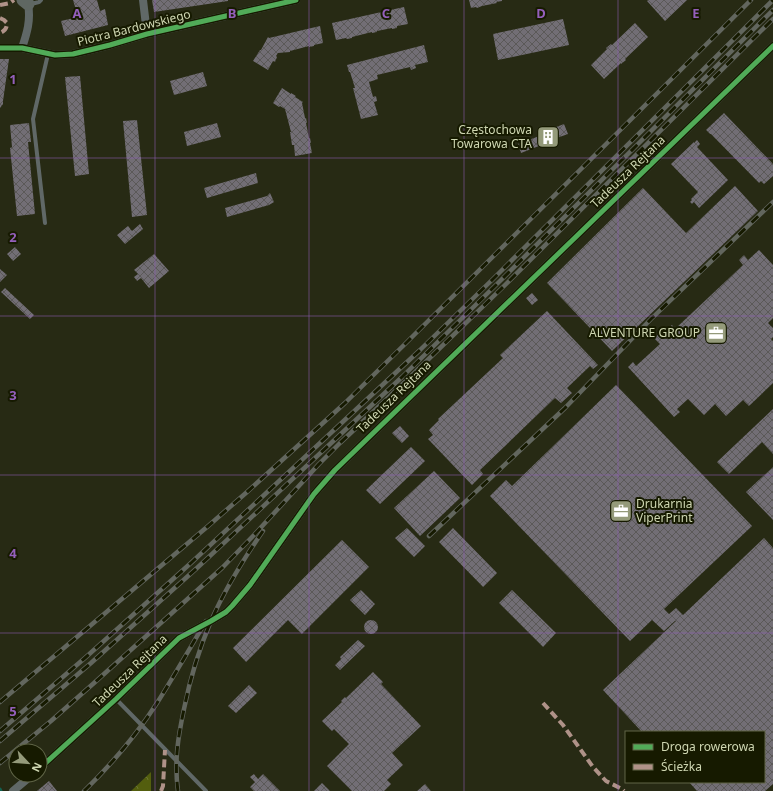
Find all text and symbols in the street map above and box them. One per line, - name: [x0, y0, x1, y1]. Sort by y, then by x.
- text: A: [73, 4, 82, 22]
- text: B: [228, 4, 236, 22]
- text: C: [382, 4, 390, 22]
- text: D: [536, 4, 546, 22]
- text: E: [692, 4, 700, 22]
- street label: Piotra Bardowskiego: [75, 5, 192, 50]
- text: 1: [9, 70, 17, 88]
- place label: Częstochowa Towarowa CTA: [451, 121, 532, 152]
- building icon: Częstochowa Towarowa CTA: [535, 124, 561, 150]
- street label: Tadeusza Rejtana: [587, 132, 669, 212]
- text: 2: [9, 228, 17, 246]
- office icon: ALVENTURE GROUP: [703, 320, 729, 346]
- place label: ALVENTURE GROUP: [589, 324, 700, 341]
- street label: Tadeusza Rejtana: [353, 357, 435, 437]
- text: 3: [9, 386, 17, 404]
- place label: Drukarnia ViperPrint: [636, 495, 693, 526]
- office icon: Drukarnia ViperPrint: [608, 498, 634, 524]
- text: 4: [9, 544, 17, 562]
- street label: Tadeusza Rejtana: [89, 631, 171, 711]
- text: 5: [9, 702, 17, 720]
- legend: [625, 731, 765, 783]
- text: Droga rowerowa: [661, 738, 755, 755]
- north arrow: [8, 743, 48, 783]
- text: Ścieżka: [661, 758, 702, 775]
- text: N: [29, 760, 46, 775]

